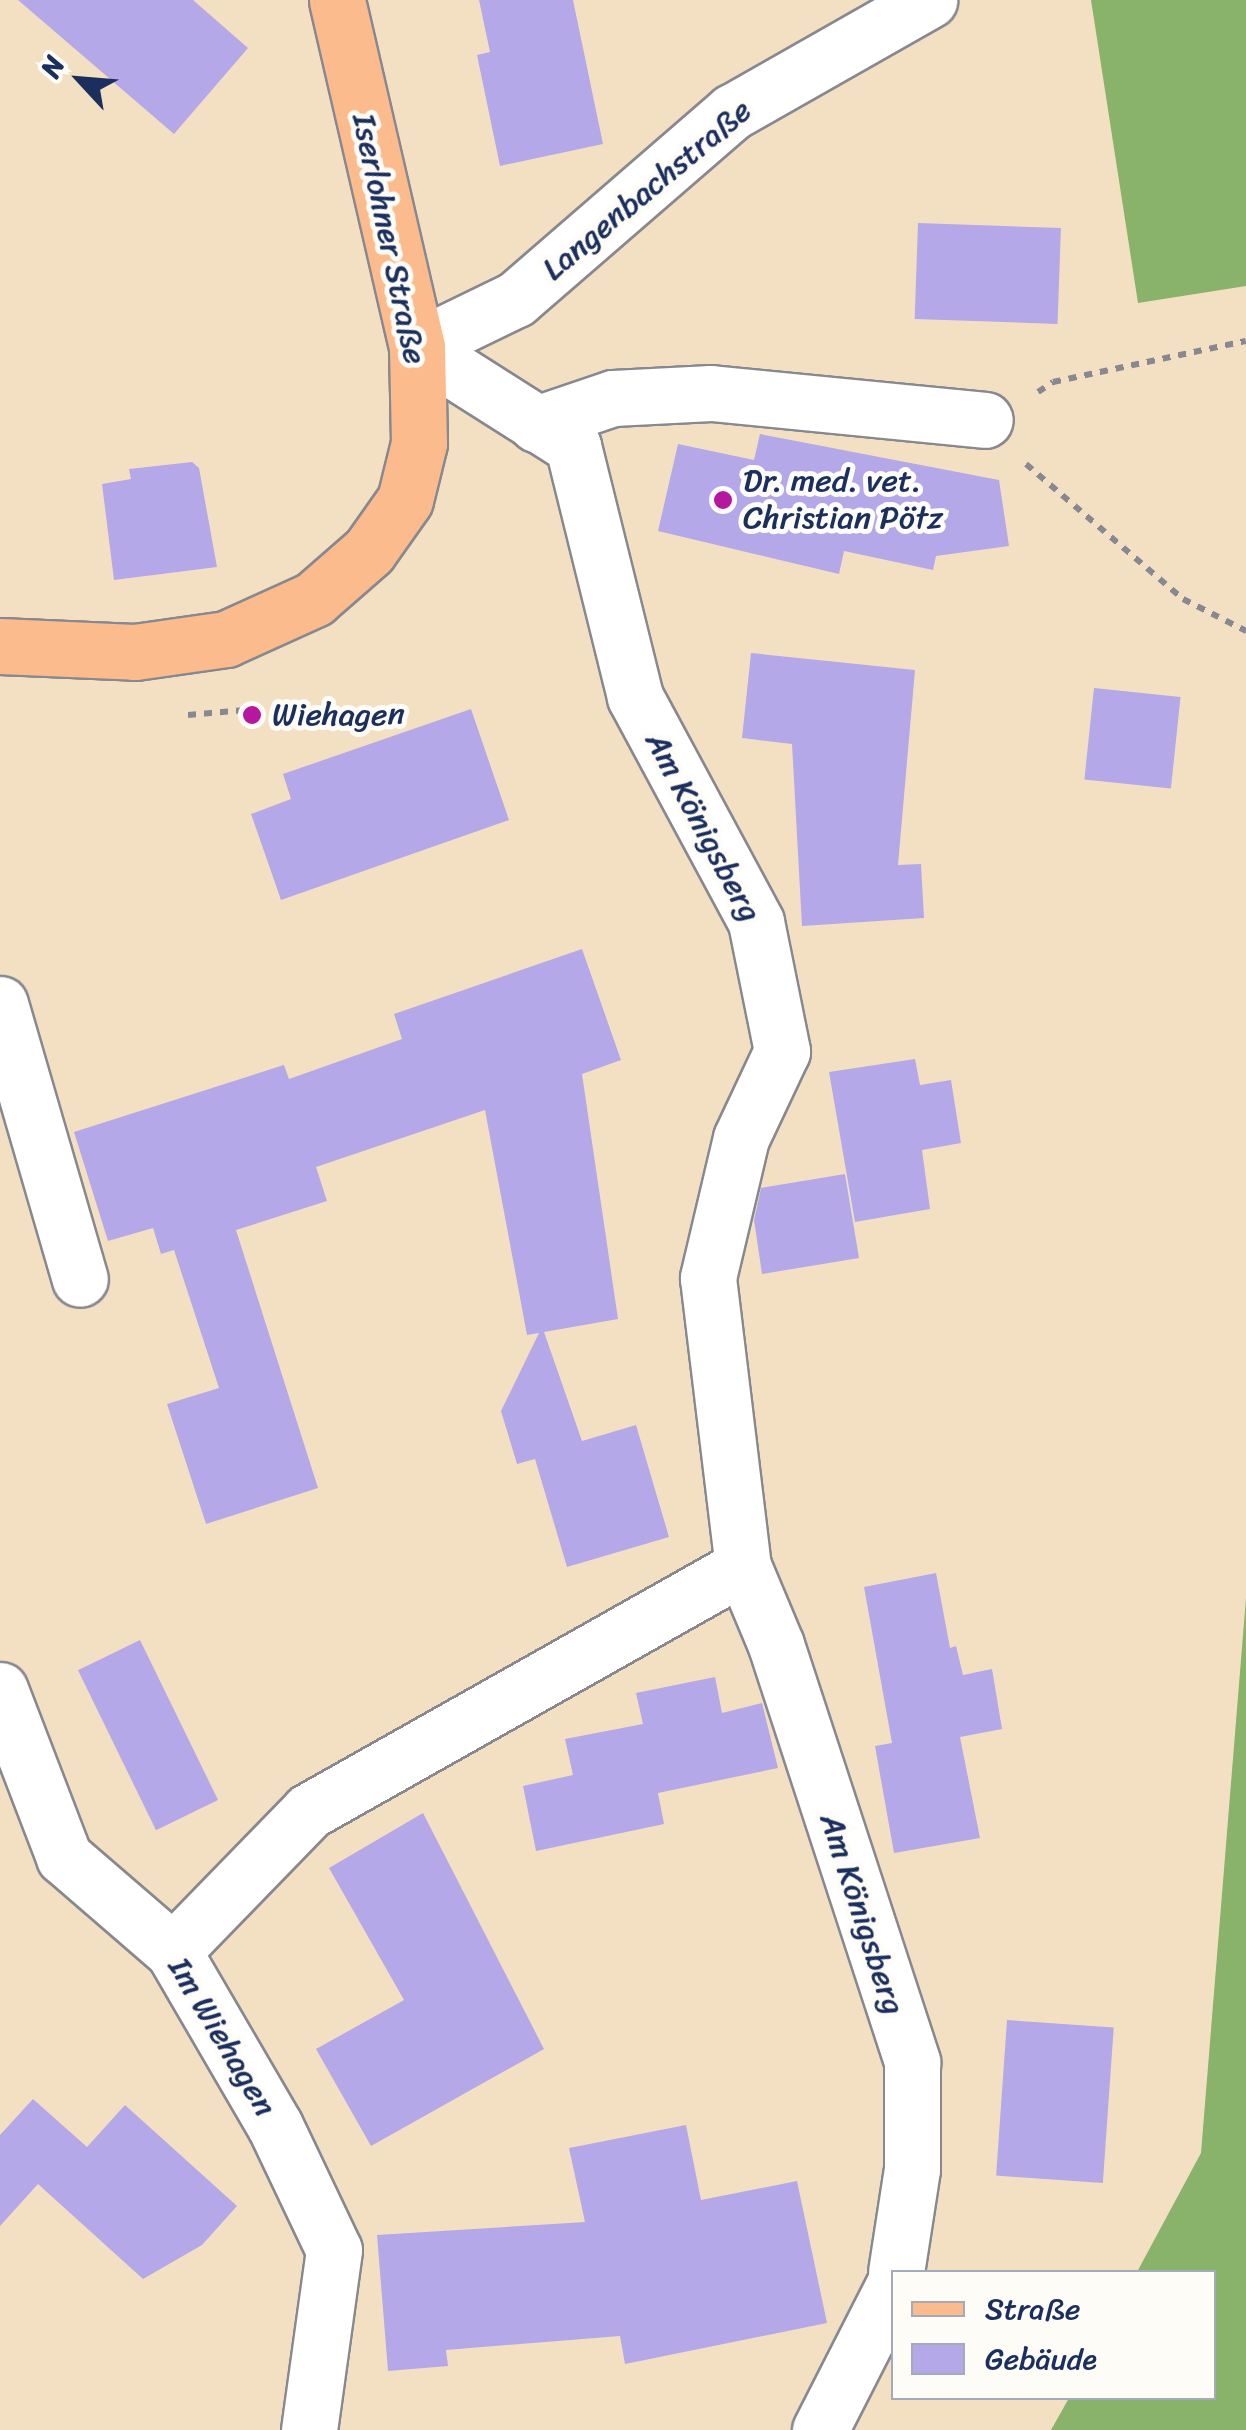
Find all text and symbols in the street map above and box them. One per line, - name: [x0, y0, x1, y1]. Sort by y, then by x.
- north arrow: [30, 30, 130, 130]
- text: N: [26, 47, 79, 86]
- street label: Langenbachstraße: [535, 91, 759, 289]
- street label: Iserlohner Straße: [344, 110, 434, 368]
- place label: Dr. med. vet. Christian Pötz: [743, 463, 944, 538]
- marker: Dr. med. vet. Christian Pötz: [712, 489, 734, 511]
- place label: Wiehagen: [272, 696, 405, 734]
- marker: Wiehagen: [241, 704, 263, 726]
- street label: Am Königsberg: [637, 726, 769, 928]
- street label: Am Königsberg: [812, 1809, 912, 2019]
- street label: Im Wiehagen: [160, 1951, 284, 2123]
- legend: [891, 2270, 1216, 2400]
- text: Straße: [985, 2282, 1080, 2336]
- text: Gebäude: [985, 2332, 1097, 2386]

